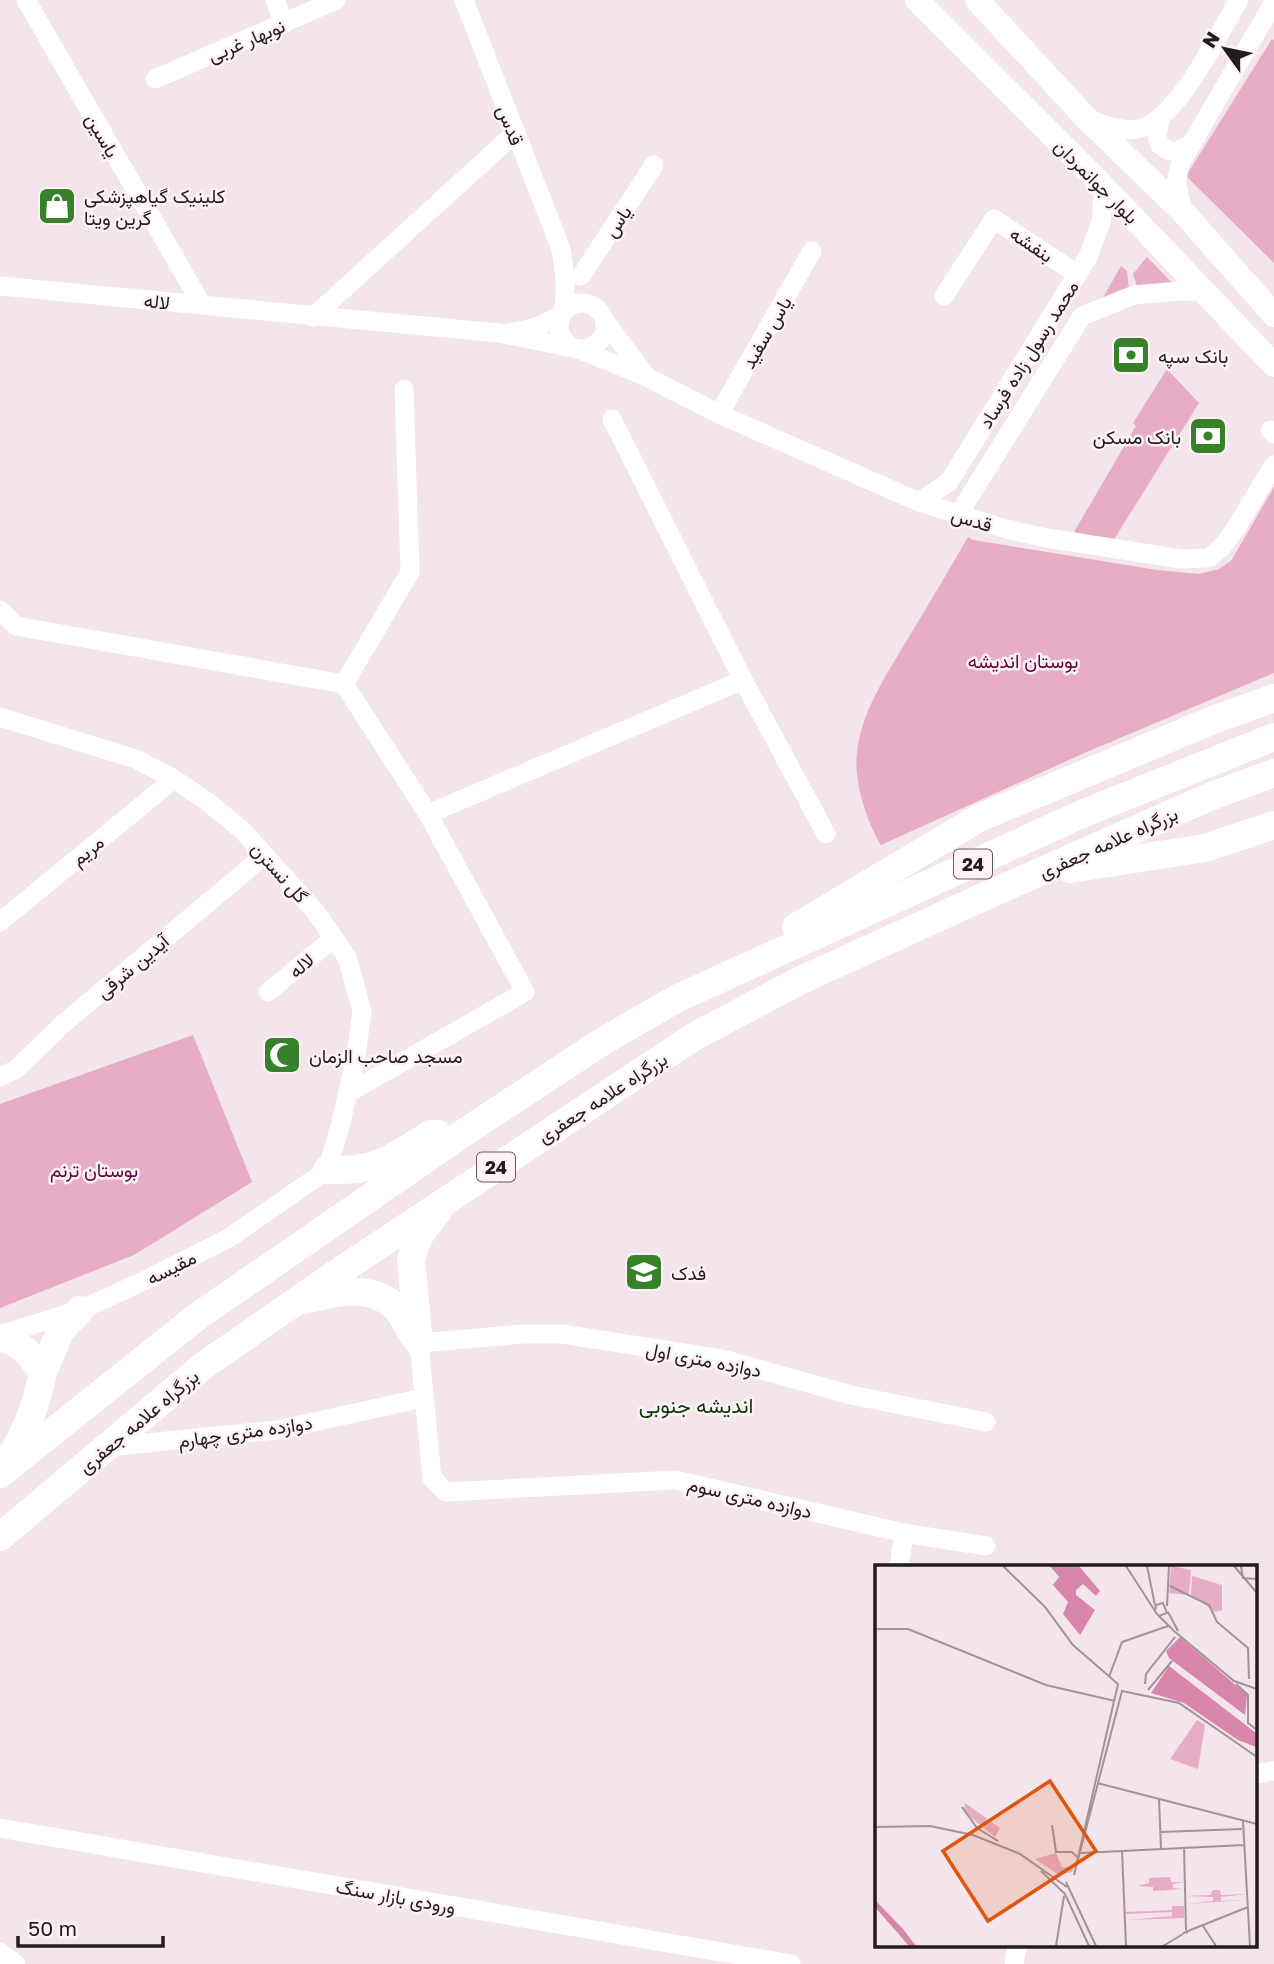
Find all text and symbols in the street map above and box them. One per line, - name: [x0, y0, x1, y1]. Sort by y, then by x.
- street label: نوبهار غربی: [204, 13, 288, 67]
- north arrow: [1190, 14, 1260, 84]
- text: N: [1197, 27, 1224, 52]
- street label: قدس: [492, 102, 529, 149]
- street label: یاسین: [80, 109, 125, 162]
- street label: بلوار جوانمردان: [1049, 134, 1144, 229]
- place label: کلینیک گیاهپزشکی گرین ویتا: [84, 184, 225, 230]
- shop icon: کلینیک گیاهپزشکی گرین ویتا: [36, 185, 78, 227]
- street label: یاس: [598, 201, 637, 242]
- street label: بنفشه: [1005, 221, 1058, 268]
- street label: محمد رسول زاده فرساد: [973, 276, 1084, 433]
- street label: لاله: [143, 288, 171, 314]
- street label: یاس سفید: [736, 292, 797, 373]
- bank icon: بانک سپه: [1110, 334, 1152, 376]
- place label: بانک سپه: [1158, 344, 1228, 370]
- bank icon: بانک مسکن: [1187, 415, 1229, 457]
- place label: بانک مسکن: [1093, 425, 1181, 449]
- street label: قدس: [949, 502, 995, 537]
- park label: بوستان اندیشه: [968, 649, 1078, 673]
- street label: بزرگراه علامه جعفری: [1035, 801, 1181, 884]
- street label: مریم: [66, 830, 109, 872]
- street label: گل نسترن: [246, 837, 313, 908]
- road number: 24: [954, 850, 992, 878]
- street label: آیدین شرقی: [91, 928, 175, 1004]
- street label: لاله: [284, 948, 318, 982]
- mosque icon: مسجد صاحب الزمان: [261, 1034, 303, 1076]
- place label: مسجد صاحب الزمان: [309, 1044, 463, 1068]
- street label: بزرگراه علامه جعفری: [533, 1047, 672, 1148]
- road number: 24: [477, 1152, 515, 1182]
- park label: بوستان ترنم: [50, 1158, 138, 1183]
- street label: مقیسه: [142, 1245, 200, 1290]
- school or university icon: فدک: [623, 1251, 665, 1293]
- place label: فدک: [671, 1261, 706, 1284]
- street label: دوازده متری اول: [644, 1337, 764, 1382]
- street label: بزرگراه علامه جعفری: [73, 1364, 203, 1479]
- district label: اندیشه جنوبی: [639, 1392, 753, 1419]
- street label: دوازده متری چهارم: [176, 1410, 314, 1455]
- street label: دوازده متری سوم: [685, 1472, 814, 1524]
- inset map: [875, 1565, 1256, 1946]
- street label: ورودی بازار سنگ: [334, 1874, 458, 1919]
- scale bar: [18, 1904, 163, 1948]
- text: 50 m: [28, 1915, 77, 1941]

